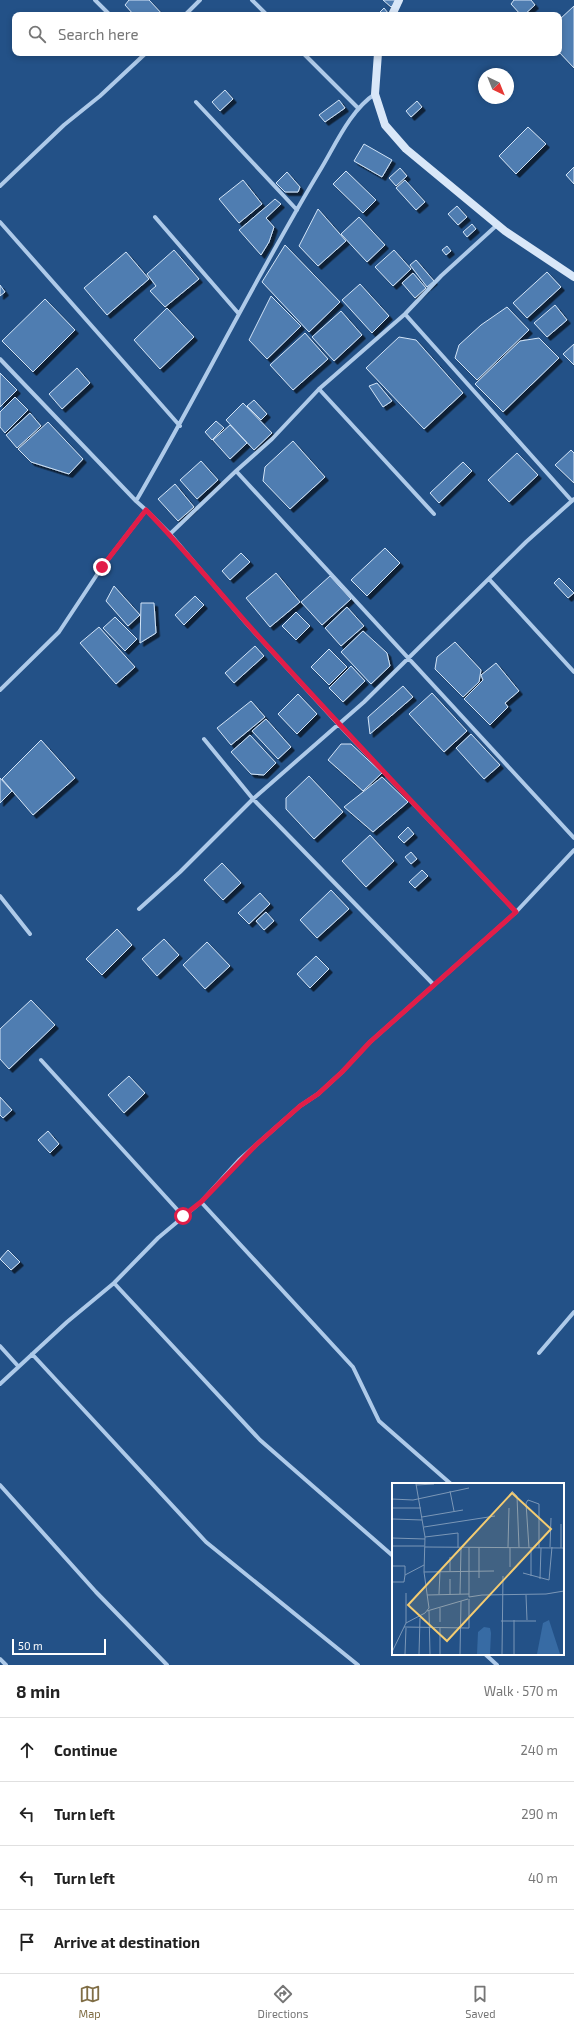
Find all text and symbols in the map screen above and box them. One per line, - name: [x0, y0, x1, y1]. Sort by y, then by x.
- search box: [12, 12, 562, 56]
- icon: search: [26, 23, 48, 45]
- text: Search here: [58, 25, 139, 43]
- north arrow: [478, 68, 514, 104]
- route end: [93, 558, 111, 576]
- route start: [174, 1207, 192, 1225]
- inset map: [392, 1483, 564, 1655]
- scale bar: [12, 1637, 106, 1656]
- text: 50 m: [18, 1639, 43, 1652]
- text: 8 min: [16, 1681, 60, 1701]
- text: Walk · 570 m: [484, 1683, 558, 1699]
- icon: ahead: [16, 1739, 38, 1761]
- text: Continue: [54, 1741, 117, 1759]
- text: 240 m: [521, 1742, 558, 1758]
- icon: left: [16, 1803, 38, 1825]
- text: Turn left: [54, 1805, 115, 1823]
- text: 290 m: [521, 1806, 558, 1822]
- icon: left: [16, 1867, 38, 1889]
- text: Turn left: [54, 1869, 115, 1887]
- text: 40 m: [528, 1870, 558, 1886]
- icon: arrive: [16, 1931, 38, 1953]
- text: Arrive at destination: [54, 1933, 200, 1951]
- tab: Map: [79, 1983, 101, 2020]
- tab: Directions: [258, 1983, 308, 2020]
- tab: Saved: [465, 1983, 496, 2020]

